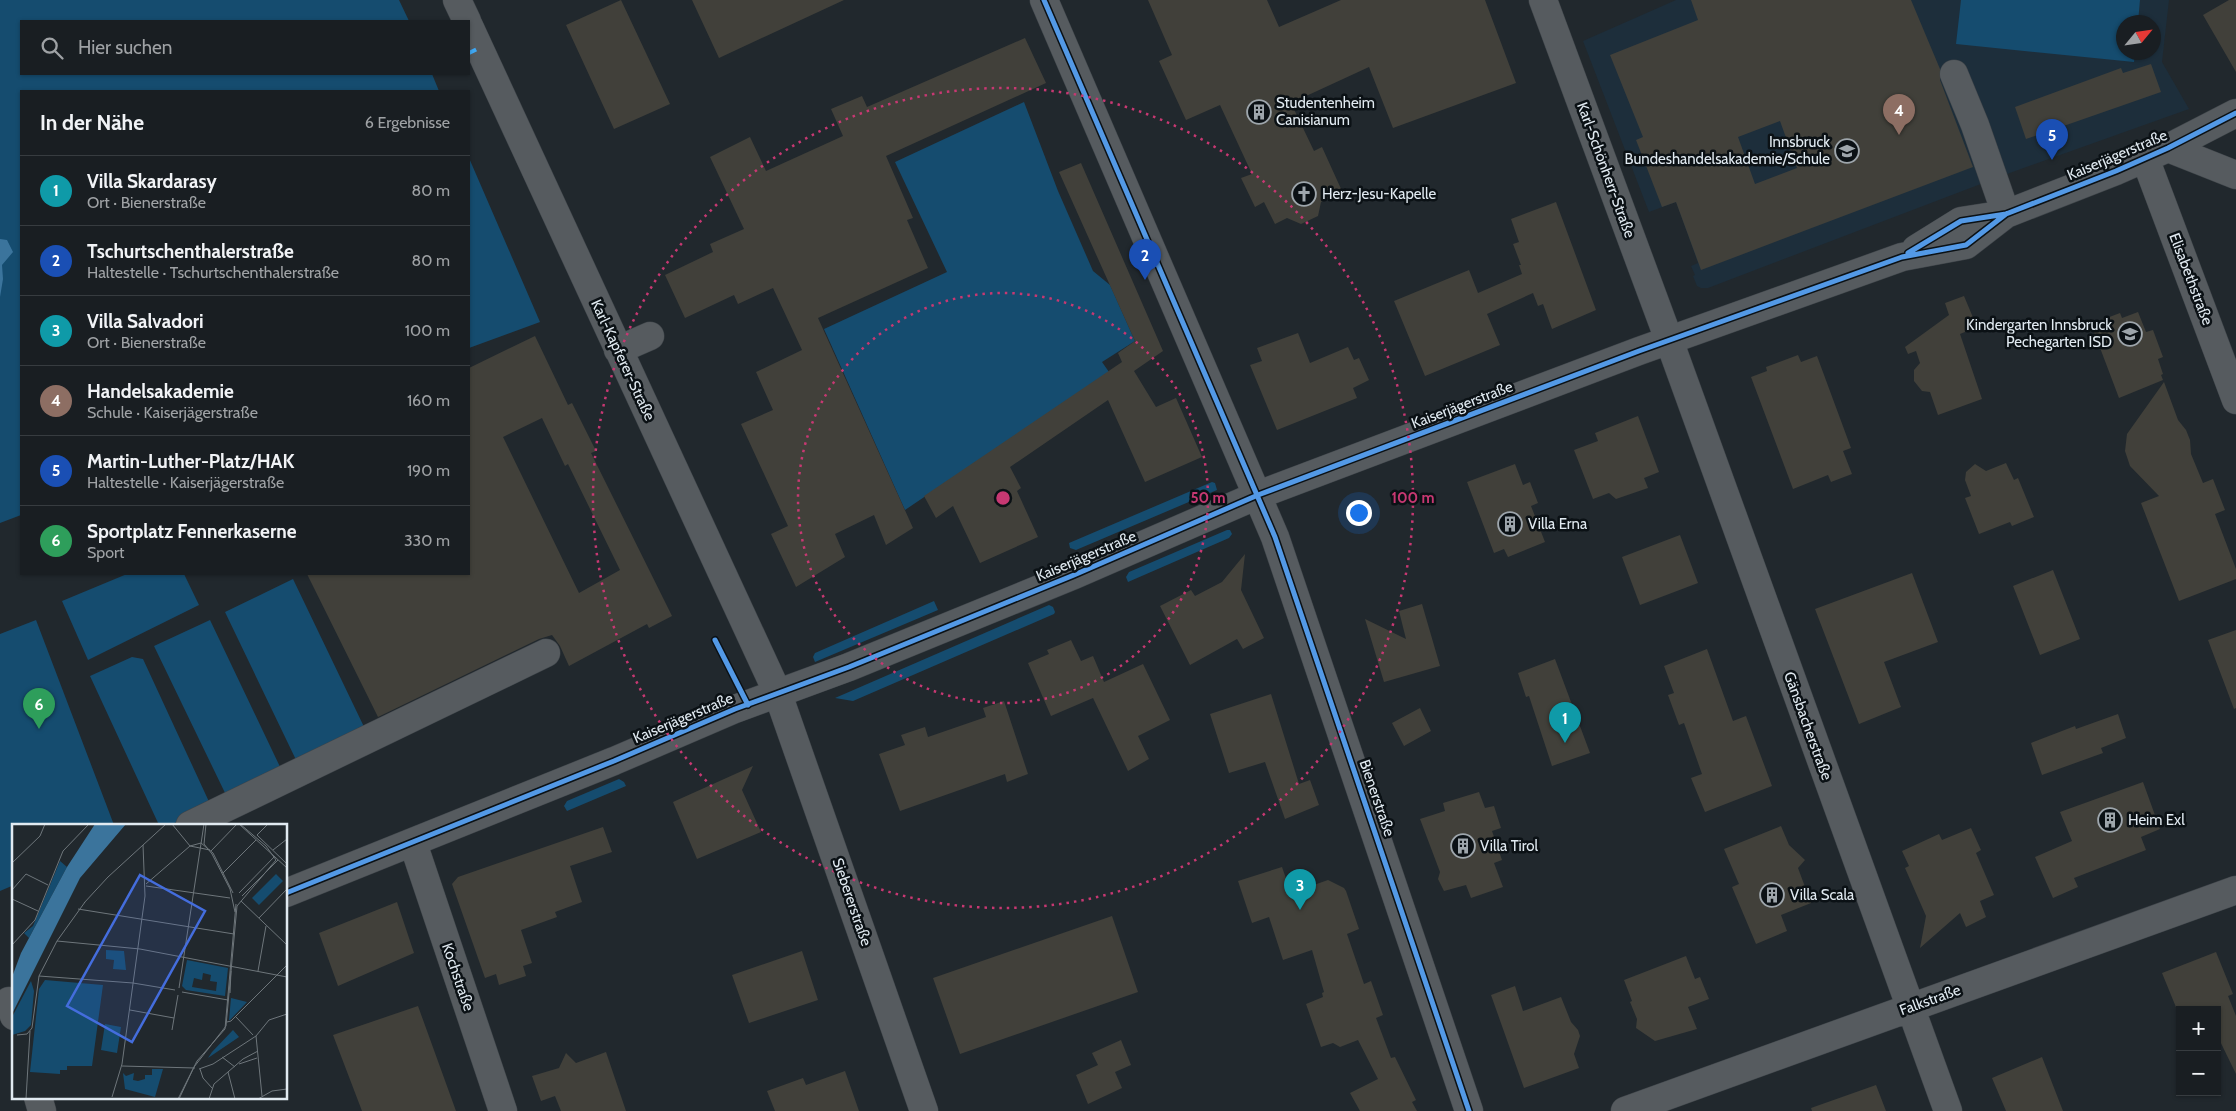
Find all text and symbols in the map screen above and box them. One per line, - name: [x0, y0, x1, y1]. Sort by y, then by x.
- north arrow: [2116, 15, 2161, 60]
- search box: [20, 20, 470, 75]
- icon: search: [38, 34, 66, 62]
- text: Hier suchen: [78, 36, 172, 59]
- place label: Studentenheim Canisianum: [1276, 94, 1375, 129]
- pin: 4: [1883, 94, 1915, 135]
- building icon: Studentenheim Canisianum: [1246, 99, 1272, 125]
- street label: Karl-Schönherr-Straße: [1573, 100, 1639, 241]
- text: In der Nähe: [40, 110, 144, 135]
- text: 6 Ergebnisse: [365, 113, 450, 132]
- pin: 5: [2036, 119, 2068, 160]
- street label: Kaiserjägerstraße: [2064, 126, 2170, 184]
- place label: Innsbruck Bundeshandelsakademie/Schule: [1625, 133, 1830, 168]
- school or university icon: Innsbruck Bundeshandelsakademie/Schule: [1834, 138, 1860, 164]
- text: Villa Skardarasy: [87, 170, 217, 193]
- text: 1: [53, 181, 59, 200]
- text: 80 m: [412, 181, 450, 200]
- church icon: Herz-Jesu-Kapelle: [1291, 181, 1317, 207]
- place label: Herz-Jesu-Kapelle: [1322, 185, 1436, 203]
- text: Ort · Bienerstraße: [87, 193, 206, 212]
- street label: Elisabethstraße: [2165, 230, 2217, 328]
- pin: 2: [1129, 239, 1161, 280]
- text: Tschurtschenthalerstraße: [87, 240, 294, 263]
- text: 2: [52, 251, 60, 270]
- text: 80 m: [412, 251, 450, 270]
- text: Haltestelle · Tschurtschenthalerstraße: [87, 263, 339, 282]
- street label: Karl-Kapferer-Straße: [587, 297, 659, 424]
- text: Villa Salvadori: [87, 310, 204, 333]
- place label: Kindergarten Innsbruck Pechegarten ISD: [1966, 316, 2112, 351]
- text: 3: [52, 321, 60, 340]
- text: 100 m: [405, 321, 450, 340]
- school or university icon: Kindergarten Innsbruck Pechegarten ISD: [2117, 321, 2143, 347]
- text: Ort · Bienerstraße: [87, 333, 206, 352]
- street label: Kaiserjägerstraße: [1409, 377, 1516, 433]
- text: Handelsakademie: [87, 380, 234, 403]
- text: 4: [51, 391, 61, 410]
- text: 160 m: [407, 391, 450, 410]
- text: Schule · Kaiserjägerstraße: [87, 403, 258, 422]
- text: Martin-Luther-Platz/HAK: [87, 450, 294, 473]
- text: 5: [52, 461, 60, 480]
- text: 190 m: [407, 461, 450, 480]
- text: Haltestelle · Kaiserjägerstraße: [87, 473, 284, 492]
- centre of rings: [994, 489, 1012, 507]
- text: 50 m: [1190, 489, 1226, 507]
- text: 100 m: [1391, 489, 1435, 507]
- your location: [1346, 500, 1372, 526]
- building icon: Villa Erna: [1497, 511, 1523, 537]
- place label: Villa Erna: [1528, 515, 1588, 533]
- text: Sportplatz Fennerkaserne: [87, 520, 296, 543]
- street label: Kaiserjägerstraße: [1033, 527, 1139, 585]
- text: 6: [52, 531, 61, 550]
- text: 330 m: [404, 531, 450, 550]
- text: Sport: [87, 543, 124, 562]
- street label: Gänsbacherstraße: [1780, 669, 1836, 783]
- pin: 6: [23, 688, 55, 729]
- street label: Kaiserjägerstraße: [630, 689, 736, 747]
- pin: 1: [1549, 702, 1581, 743]
- street label: Bienerstraße: [1355, 757, 1399, 839]
- building icon: Heim Exl: [2097, 807, 2123, 833]
- place label: Heim Exl: [2128, 811, 2185, 829]
- inset map: [12, 824, 288, 1098]
- building icon: Villa Tirol: [1450, 833, 1476, 859]
- place label: Villa Tirol: [1480, 837, 1538, 855]
- street label: Siebererstraße: [829, 856, 876, 949]
- pin: 3: [1284, 869, 1316, 910]
- building icon: Villa Scala: [1759, 882, 1785, 908]
- place label: Villa Scala: [1790, 886, 1855, 904]
- street label: Kochstraße: [438, 941, 478, 1014]
- street label: Falkstraße: [1897, 981, 1963, 1019]
- map controls: [2176, 1006, 2221, 1096]
- button: +: [2176, 1006, 2221, 1051]
- button: −: [2176, 1051, 2221, 1096]

